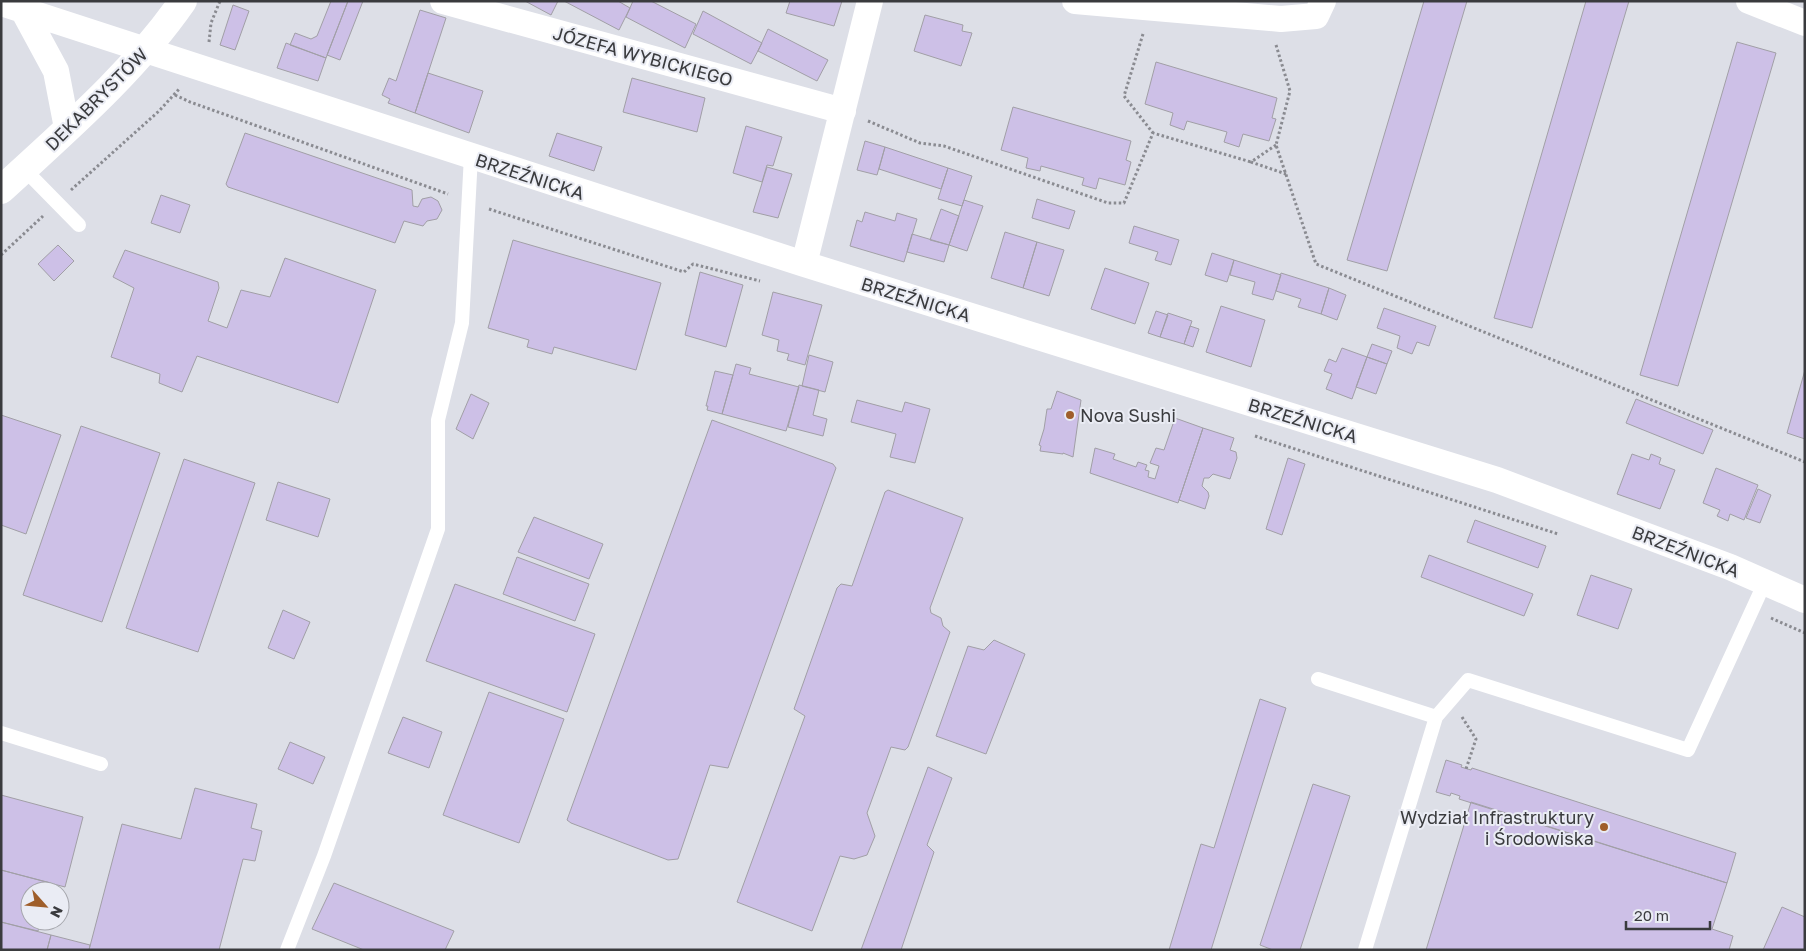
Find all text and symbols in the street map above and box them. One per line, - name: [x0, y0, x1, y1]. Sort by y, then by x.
- street label: JÓZEFA WYBICKIEGO: [551, 21, 735, 91]
- street label: DEKABRYSTÓW: [40, 43, 152, 155]
- street label: BRZEŹNICKA: [473, 148, 587, 204]
- street label: BRZEŹNICKA: [859, 272, 973, 326]
- street label: BRZEŹNICKA: [1246, 393, 1360, 447]
- place label: Nova Sushi: [1080, 404, 1176, 426]
- marker: Nova Sushi: [1064, 409, 1076, 421]
- street label: BRZEŹNICKA: [1629, 520, 1743, 582]
- place label: Wydział Infrastruktury i Środowiska: [1400, 806, 1594, 849]
- marker: Wydział Infrastruktury i Środowiska: [1598, 821, 1610, 833]
- north arrow: [20, 881, 70, 931]
- scale bar: [1626, 898, 1710, 930]
- text: N: [47, 904, 67, 921]
- text: 20 m: [1634, 906, 1669, 924]

